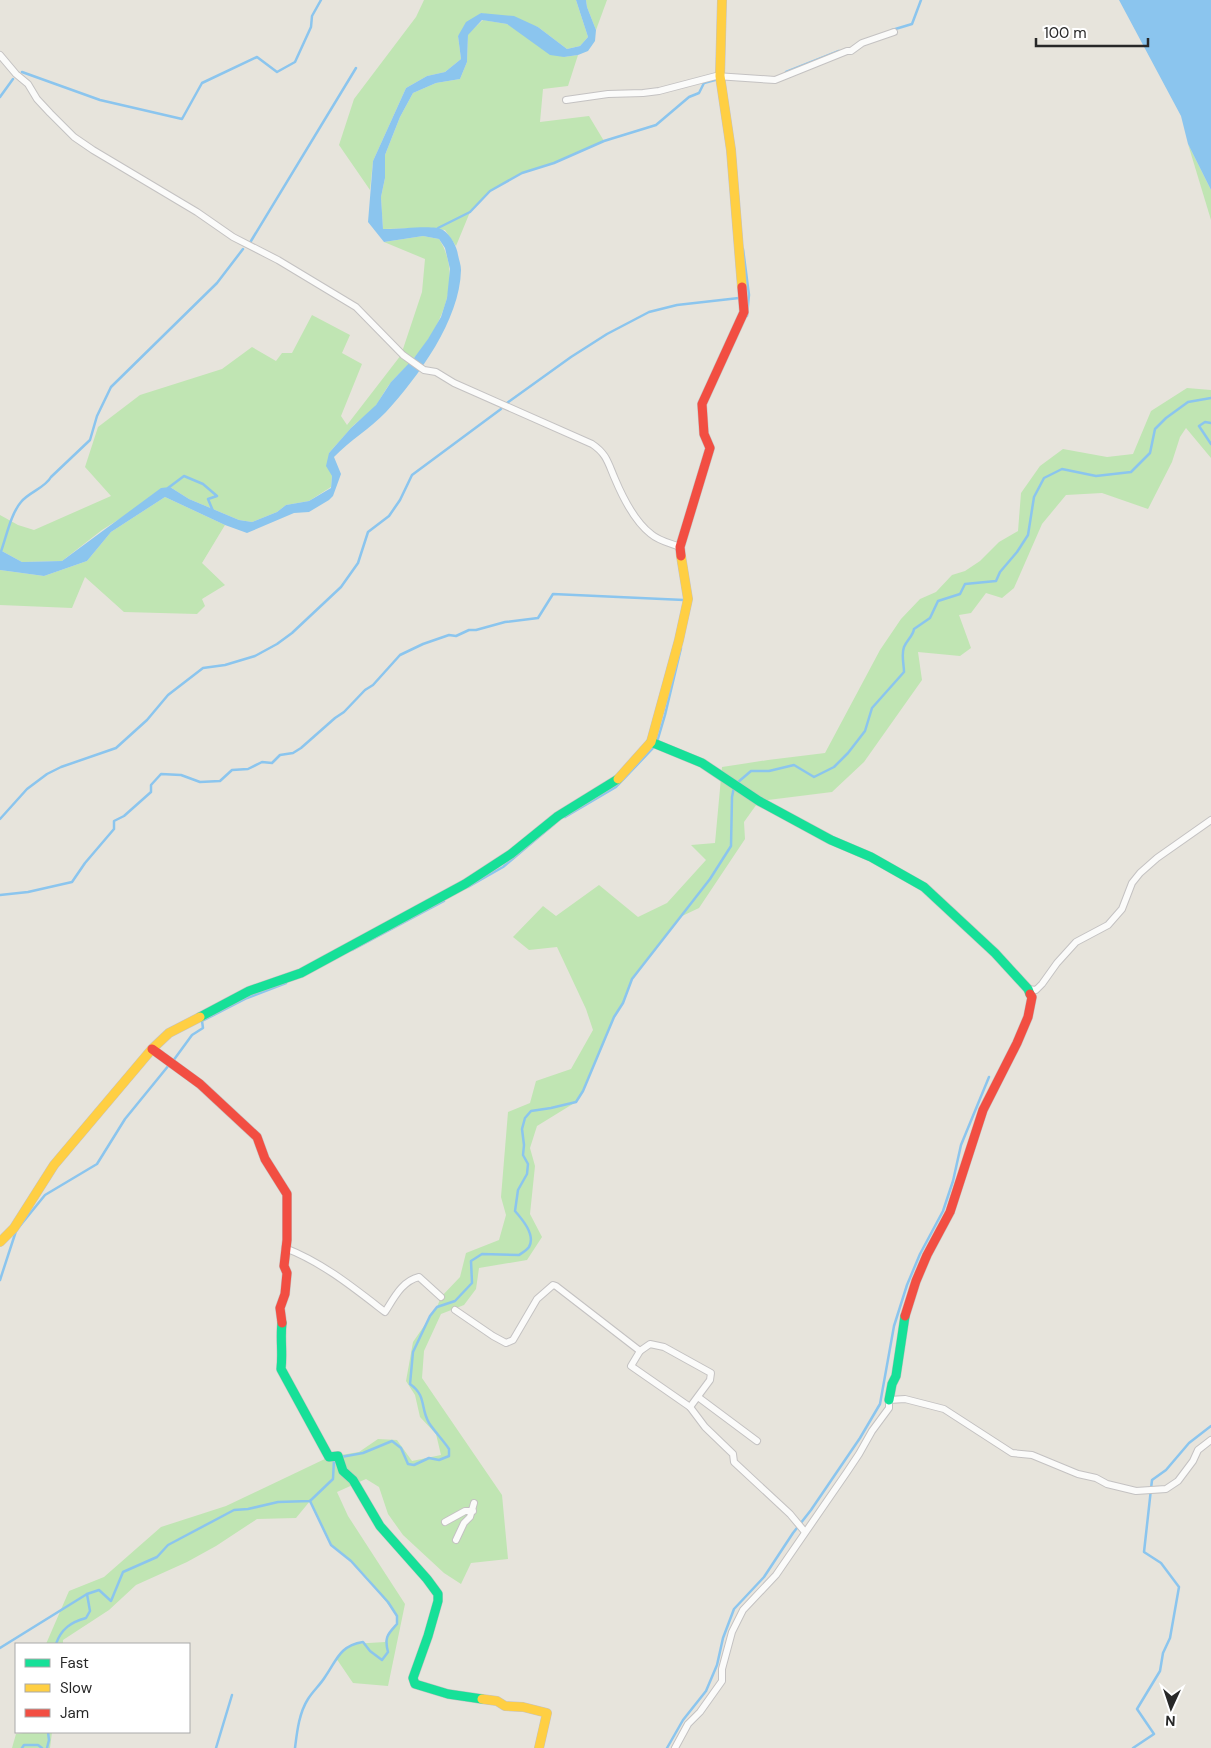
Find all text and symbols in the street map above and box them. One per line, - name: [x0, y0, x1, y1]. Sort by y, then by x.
- scale bar: [1036, 15, 1148, 47]
- text: 100 m: [1044, 23, 1087, 43]
- legend: [15, 1643, 190, 1733]
- text: Fast: [60, 1653, 89, 1673]
- text: Slow: [60, 1678, 93, 1698]
- north arrow: [1146, 1683, 1196, 1733]
- text: Jam: [60, 1703, 89, 1723]
- text: N: [1165, 1712, 1176, 1730]

